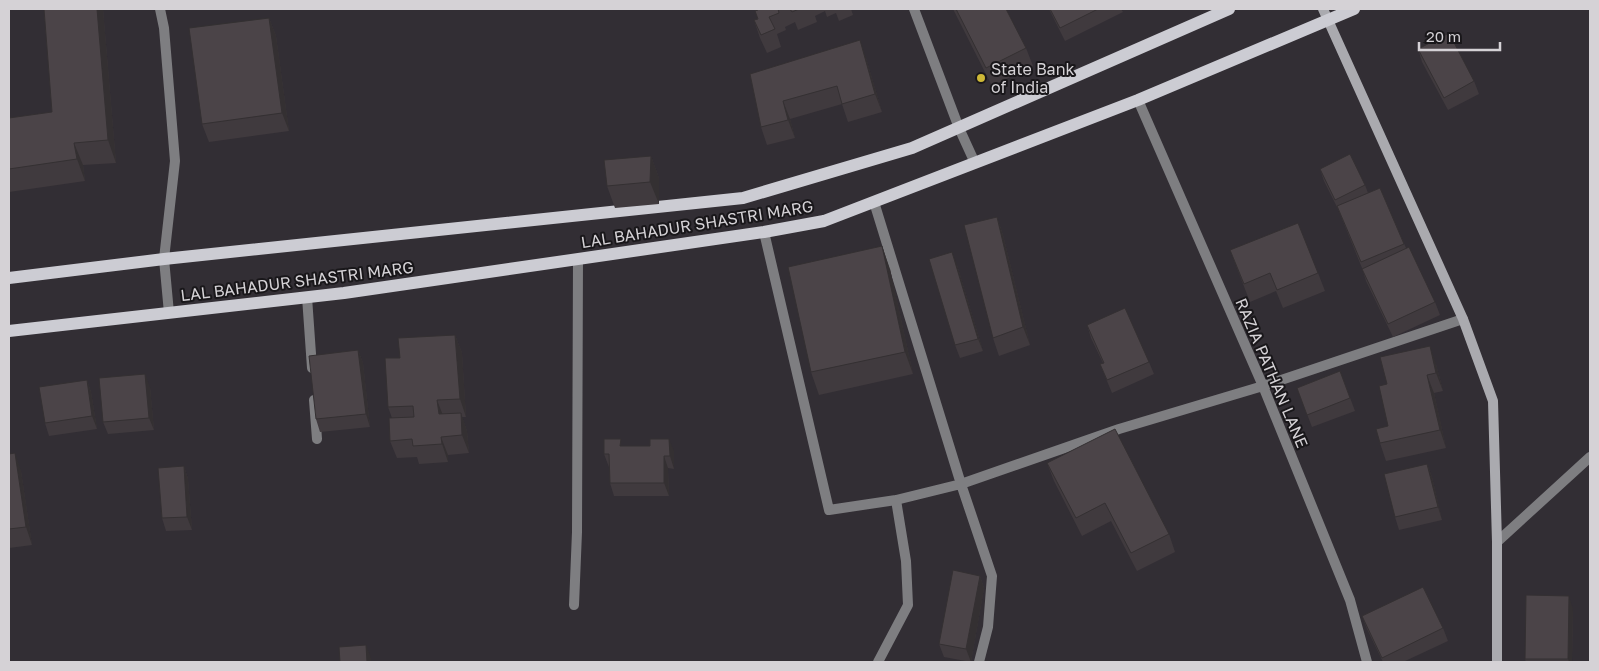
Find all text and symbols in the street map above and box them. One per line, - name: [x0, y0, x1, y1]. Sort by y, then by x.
- scale bar: [1419, 20, 1500, 52]
- text: 20 m: [1426, 27, 1461, 45]
- place label: State Bank of India: [991, 59, 1075, 97]
- marker: State Bank of India: [975, 72, 987, 84]
- street label: LAL BAHADUR SHASTRI MARG: [580, 196, 814, 252]
- street label: LAL BAHADUR SHASTRI MARG: [179, 257, 415, 305]
- street label: RAZIA PATHAN LANE: [1231, 295, 1313, 451]

